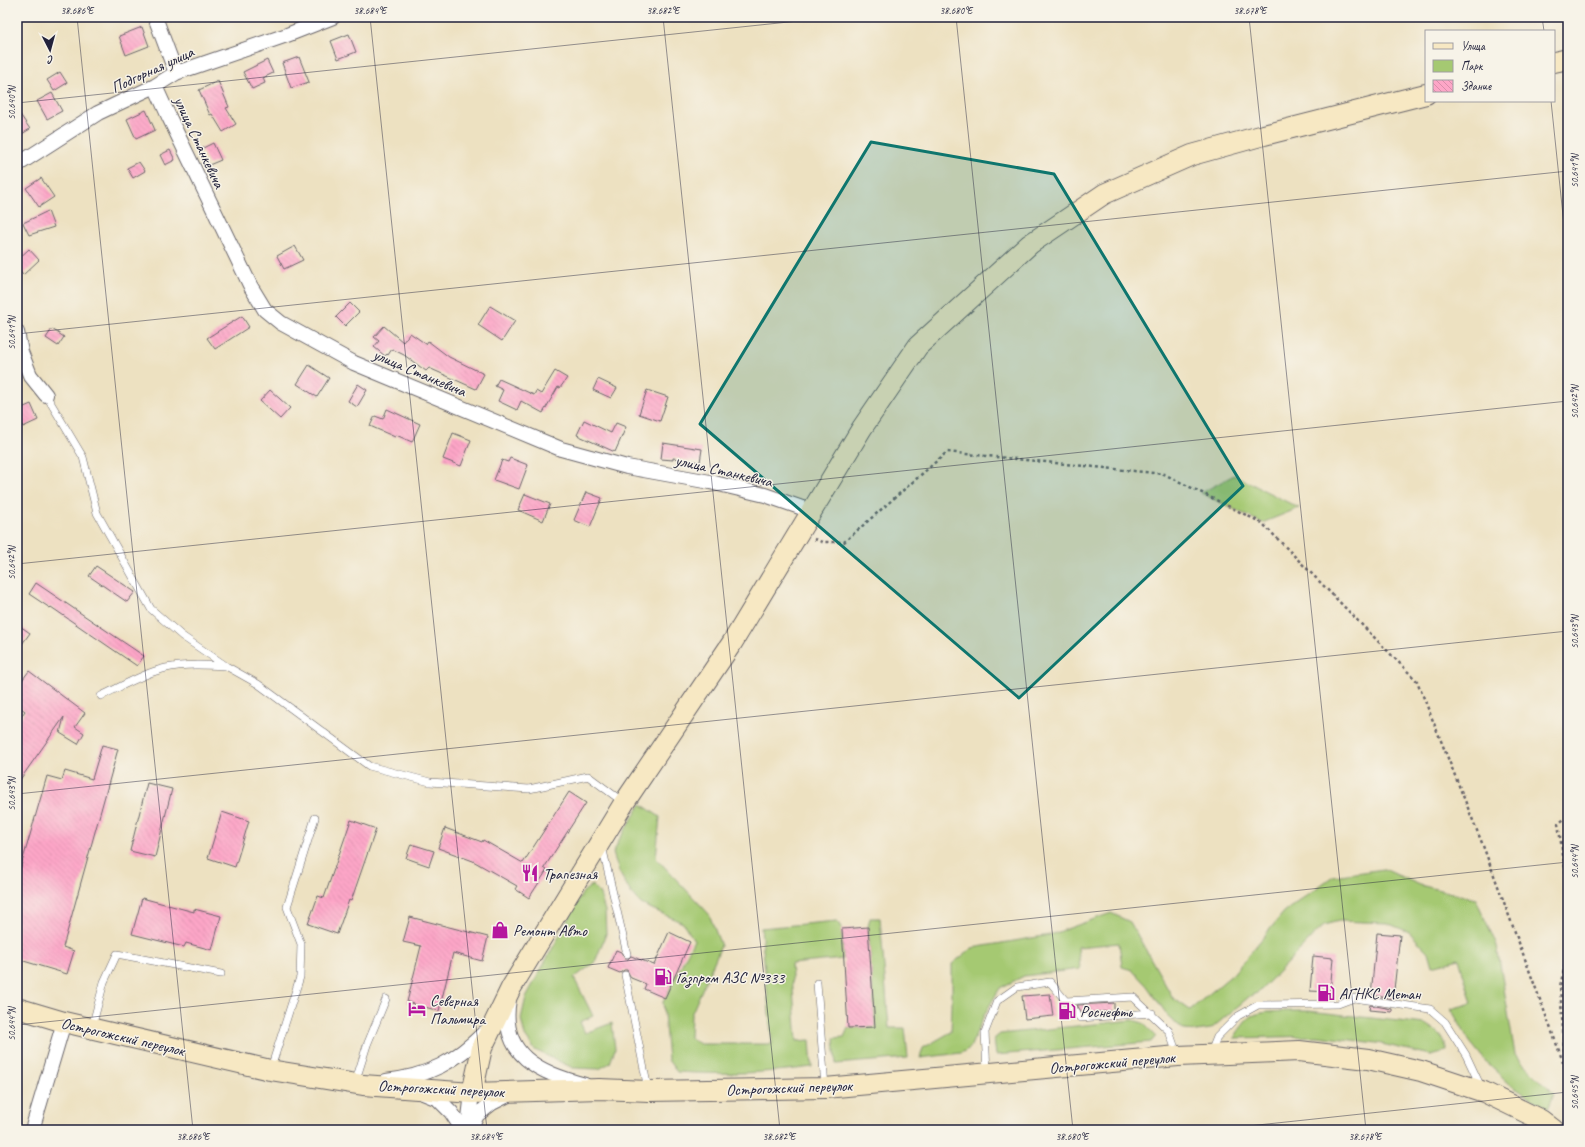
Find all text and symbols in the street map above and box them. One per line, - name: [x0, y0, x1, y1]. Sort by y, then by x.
- text: 38.686°E: [61, 4, 95, 17]
- text: 38.684°E: [354, 4, 388, 17]
- text: 38.682°E: [647, 4, 681, 17]
- text: 38.680°E: [940, 4, 974, 17]
- text: 38.678°E: [1234, 4, 1268, 17]
- north arrow: [30, 30, 70, 70]
- legend: [1425, 30, 1555, 102]
- text: Улица: [1461, 38, 1486, 54]
- street label: Подгорная улица: [108, 42, 198, 98]
- text: С: [46, 53, 54, 67]
- text: Парк: [1461, 58, 1484, 74]
- text: Здание: [1461, 78, 1492, 94]
- text: 50.640°N: [5, 84, 18, 120]
- street label: улица Станкевича: [169, 93, 229, 192]
- text: 50.641°N: [1568, 152, 1581, 188]
- text: 50.641°N: [5, 314, 18, 350]
- street label: улица Станкевича: [369, 344, 470, 402]
- text: 50.642°N: [1568, 383, 1581, 419]
- street label: улица Станкевича: [672, 450, 775, 492]
- text: 50.642°N: [5, 544, 18, 580]
- text: 50.643°N: [1568, 613, 1581, 649]
- text: 50.643°N: [5, 775, 18, 811]
- text: 50.644°N: [1568, 843, 1581, 879]
- restaurant icon: Трапезная: [520, 863, 540, 883]
- place label: Трапезная: [543, 864, 599, 884]
- shop icon: Ремонт Авто: [490, 920, 510, 940]
- place label: Ремонт Авто: [513, 921, 588, 941]
- fuel station icon: Газпром АЗС №333: [653, 967, 673, 987]
- place label: Газпром АЗС №333: [676, 968, 786, 988]
- fuel station icon: АГНКС Метан: [1316, 983, 1336, 1003]
- place label: АГНКС Метан: [1339, 984, 1422, 1004]
- place label: Северная Пальмира: [430, 991, 487, 1029]
- hotel icon: Северная Пальмира: [407, 999, 427, 1019]
- fuel station icon: Роснефть: [1057, 1001, 1077, 1021]
- place label: Роснефть: [1080, 1002, 1133, 1022]
- text: 50.644°N: [5, 1005, 18, 1041]
- street label: Острогожский переулок: [59, 1013, 188, 1061]
- street label: Острогожский переулок: [1049, 1047, 1178, 1078]
- text: 50.645°N: [1568, 1074, 1581, 1110]
- street label: Острогожский переулок: [378, 1076, 506, 1102]
- street label: Острогожский переулок: [726, 1076, 854, 1100]
- text: 38.686°E: [177, 1130, 211, 1143]
- text: 38.684°E: [470, 1130, 504, 1143]
- text: 38.682°E: [763, 1130, 797, 1143]
- text: 38.680°E: [1056, 1130, 1090, 1143]
- text: 38.678°E: [1349, 1130, 1383, 1143]

